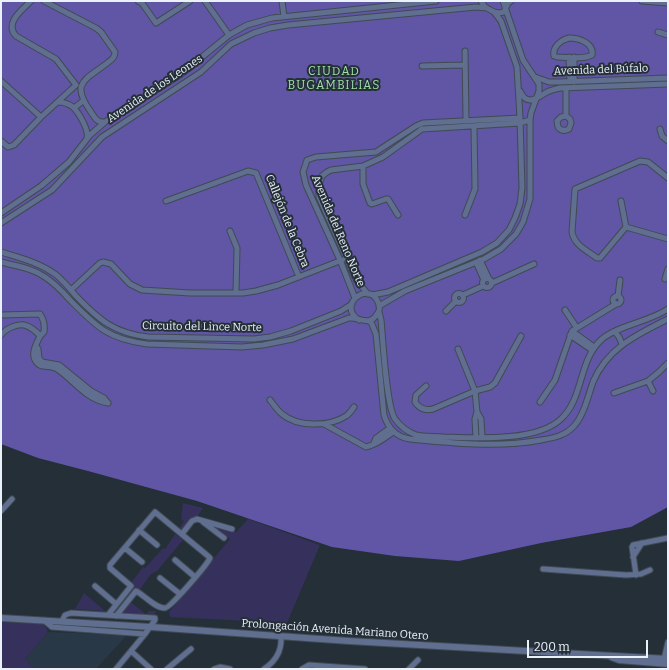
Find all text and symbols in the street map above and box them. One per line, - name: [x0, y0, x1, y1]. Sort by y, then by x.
- street label: Avenida de los Leones: [105, 52, 205, 126]
- street label: Avenida del Búfalo: [553, 62, 649, 78]
- district label: CIUDAD BUGAMBILIAS: [288, 65, 380, 93]
- street label: Callejón de la Cebra: [262, 173, 312, 269]
- street label: Avenida del Reno Norte: [309, 173, 367, 289]
- street label: Circuito del Lince Norte: [142, 319, 262, 335]
- street label: Prolongación Avenida Mariano Otero: [241, 617, 429, 643]
- scale bar: [529, 632, 650, 658]
- text: 200 m: [534, 640, 570, 654]

